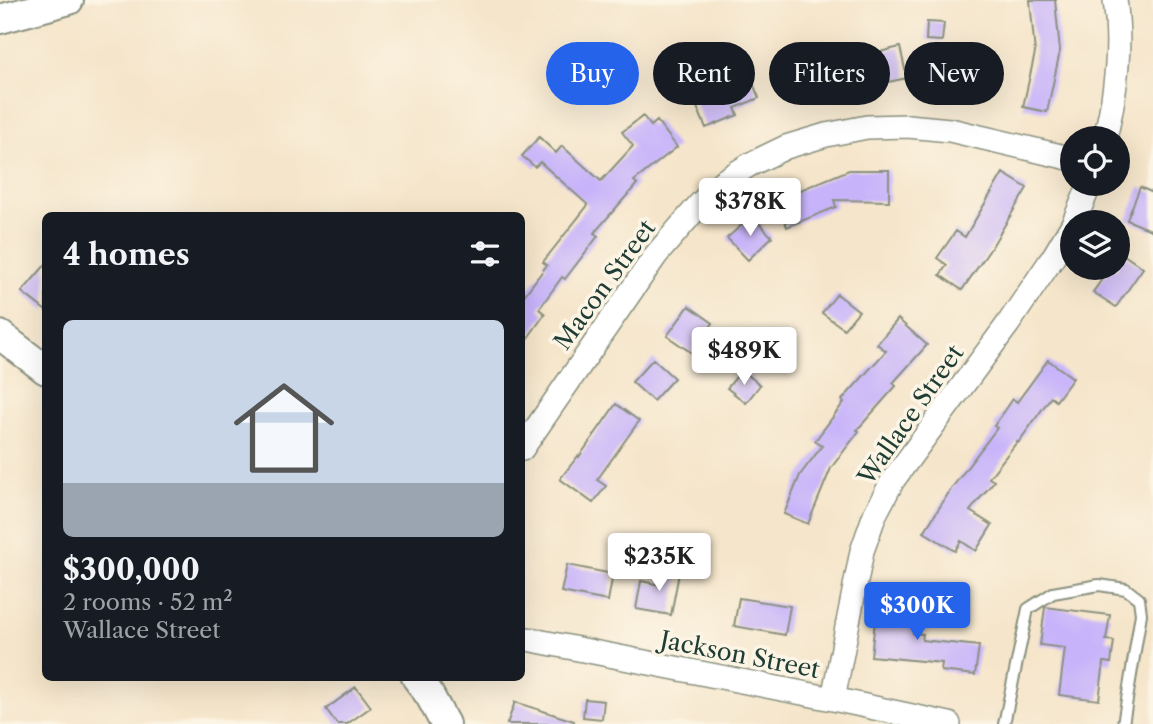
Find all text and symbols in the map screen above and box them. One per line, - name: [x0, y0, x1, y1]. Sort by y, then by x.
- chip: Buy: [546, 42, 639, 105]
- chip: Rent: [653, 42, 755, 105]
- chip: Filters: [769, 42, 890, 105]
- chip: New: [904, 42, 1004, 105]
- map controls: [1060, 126, 1130, 280]
- button: locate: [1060, 126, 1130, 196]
- pin: $378K: [701, 178, 799, 238]
- text: $378K: [715, 187, 785, 215]
- button: layers: [1060, 210, 1130, 280]
- street label: Macon Street: [548, 214, 662, 355]
- icon: filters: [466, 235, 504, 273]
- text: 4 homes: [63, 236, 190, 273]
- pin: $489K: [695, 328, 793, 387]
- text: $489K: [708, 336, 780, 364]
- street label: Wallace Street: [851, 339, 970, 491]
- icon: home: [221, 365, 347, 491]
- pin: $235K: [610, 534, 708, 593]
- text: $235K: [624, 542, 694, 570]
- text: $300,000: [63, 551, 200, 588]
- pin: $300K: [868, 582, 966, 642]
- text: 2 rooms · 52 m²: [63, 588, 233, 616]
- text: $300K: [880, 591, 954, 619]
- text: Wallace Street: [63, 616, 220, 644]
- street label: Jackson Street: [654, 624, 823, 684]

